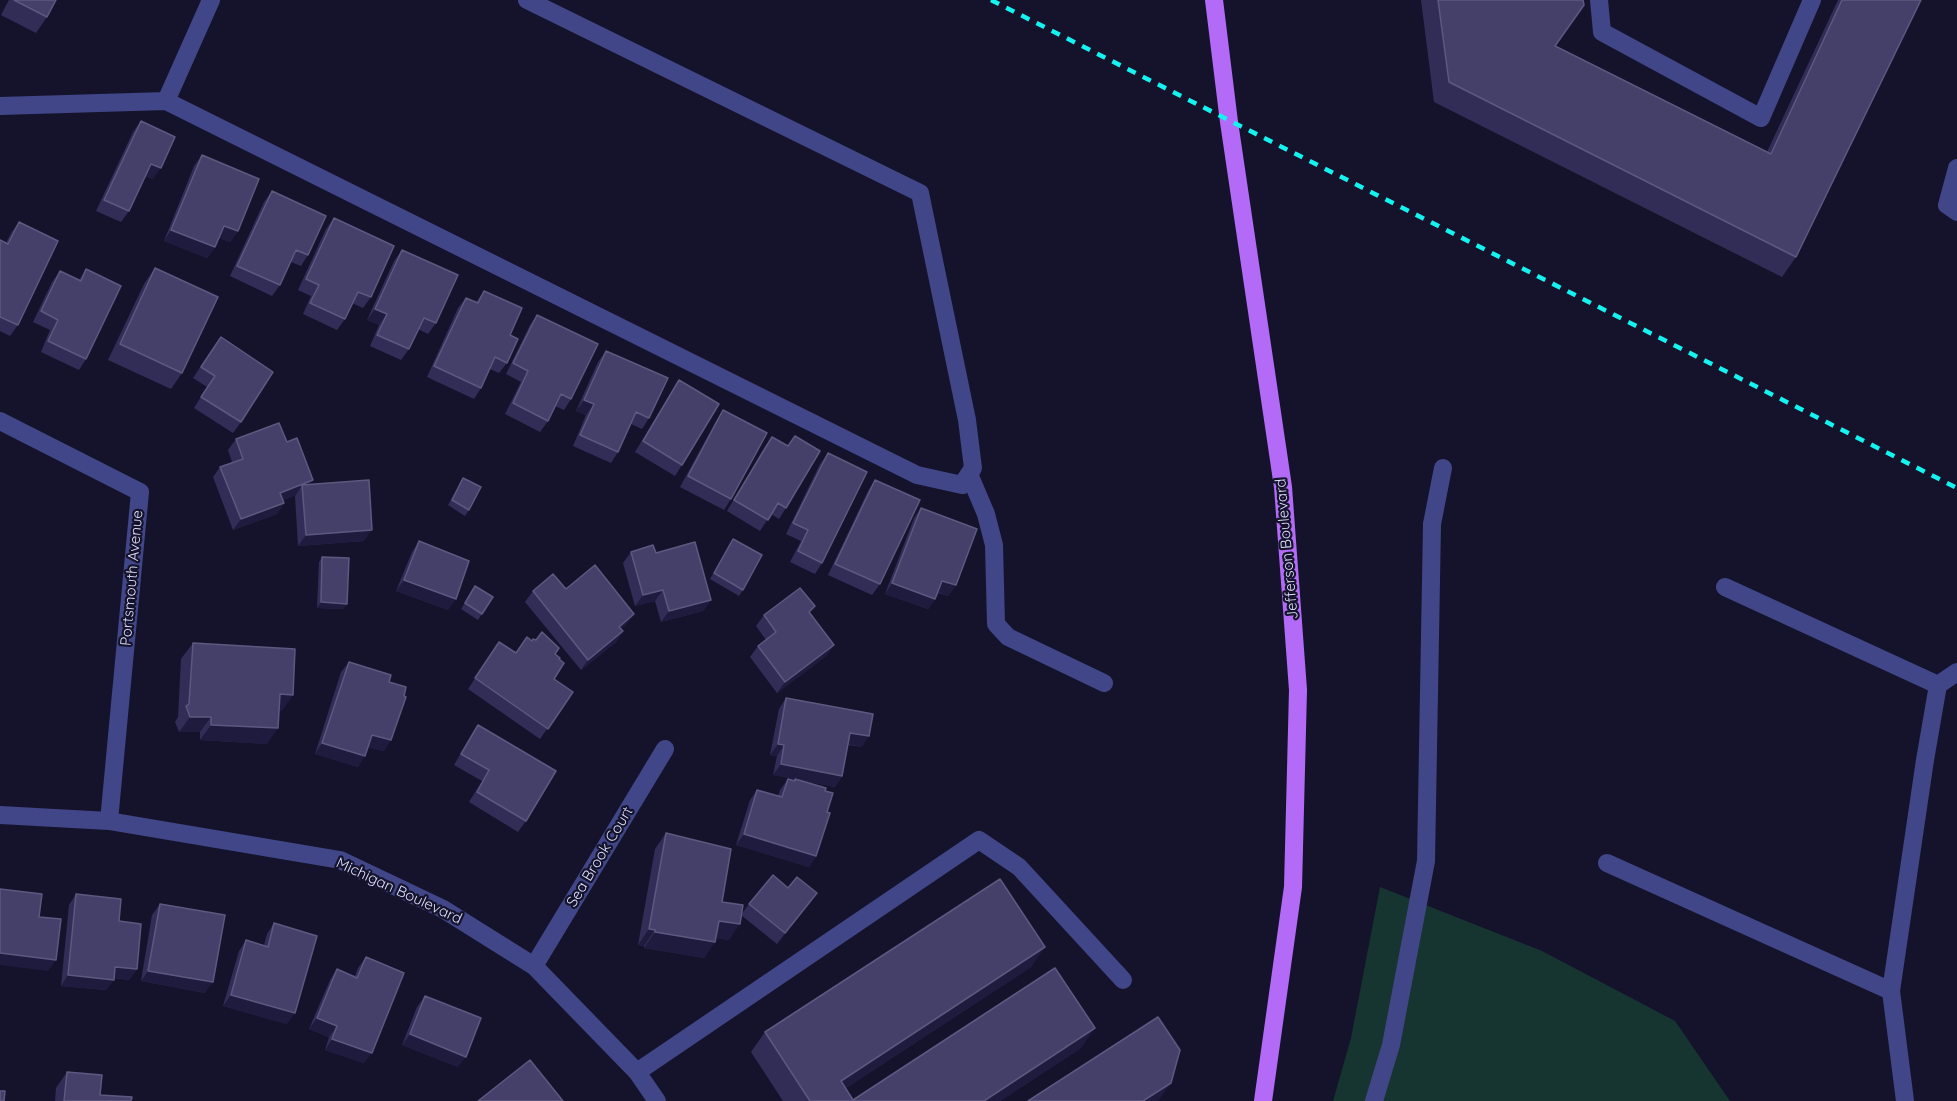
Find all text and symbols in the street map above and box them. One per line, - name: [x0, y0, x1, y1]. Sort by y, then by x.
- street label: Jefferson Boulevard: [1272, 478, 1302, 620]
- street label: Portsmouth Avenue: [117, 509, 147, 647]
- street label: Sea Brook Court: [563, 804, 637, 910]
- street label: Michigan Boulevard: [333, 854, 465, 928]

